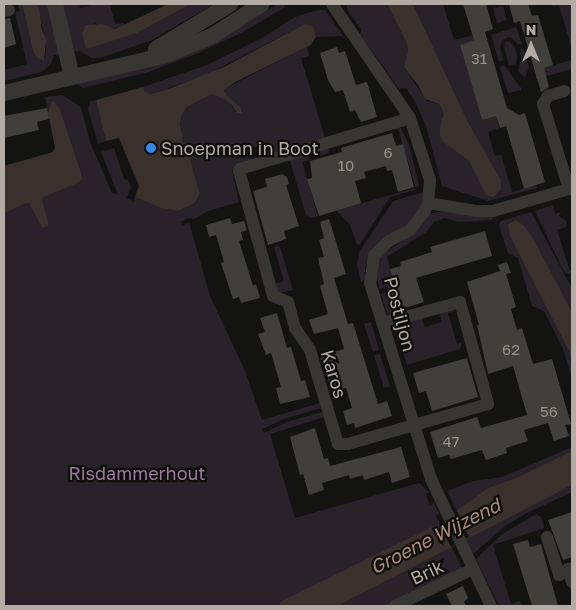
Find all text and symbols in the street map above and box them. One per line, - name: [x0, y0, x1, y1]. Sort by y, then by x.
- north arrow: [506, 20, 556, 70]
- text: N: [526, 21, 536, 38]
- house number: 31: [471, 50, 487, 68]
- place label: Snoepman in Boot: [161, 137, 319, 159]
- marker: Snoepman in Boot: [145, 142, 157, 154]
- house number: 6: [383, 144, 393, 162]
- house number: 10: [338, 157, 354, 175]
- street label: Postiljon: [380, 274, 420, 354]
- house number: 62: [502, 341, 520, 359]
- street label: Karos: [316, 347, 352, 401]
- house number: 56: [540, 403, 558, 421]
- house number: 47: [442, 433, 460, 451]
- park label: Risdammerhout: [68, 462, 206, 484]
- water label: Groene Wijzend: [366, 493, 504, 579]
- street label: Brik: [407, 555, 447, 589]

